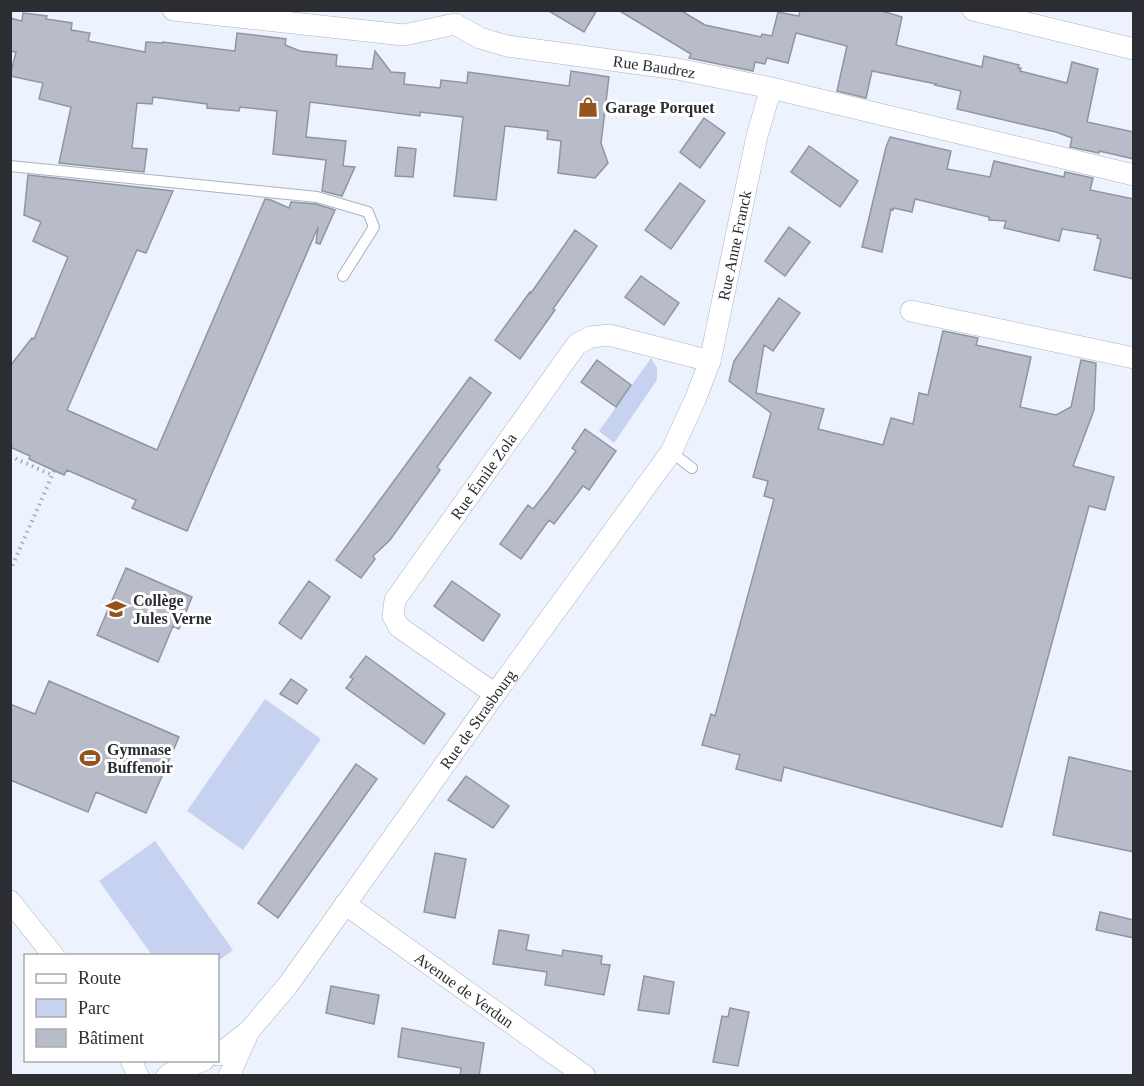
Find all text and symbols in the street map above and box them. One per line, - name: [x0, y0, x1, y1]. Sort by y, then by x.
- street label: Rue Baudrez: [612, 52, 697, 82]
- shop icon: Garage Porquet: [576, 95, 600, 119]
- place label: Garage Porquet: [605, 99, 715, 117]
- street label: Rue Anne Franck: [715, 189, 754, 302]
- street label: Rue Émile Zola: [447, 430, 520, 522]
- place label: Collège Jules Verne: [133, 592, 212, 627]
- school or university icon: Collège Jules Verne: [104, 597, 128, 621]
- street label: Rue de Strasbourg: [437, 666, 520, 772]
- place label: Gymnase Buffenoir: [107, 741, 173, 776]
- sports icon: Gymnase Buffenoir: [78, 746, 102, 770]
- street label: Avenue de Verdun: [411, 949, 517, 1031]
- legend: [24, 954, 219, 1062]
- text: Route: [78, 968, 121, 988]
- text: Parc: [78, 998, 110, 1018]
- text: Bâtiment: [78, 1028, 144, 1048]

